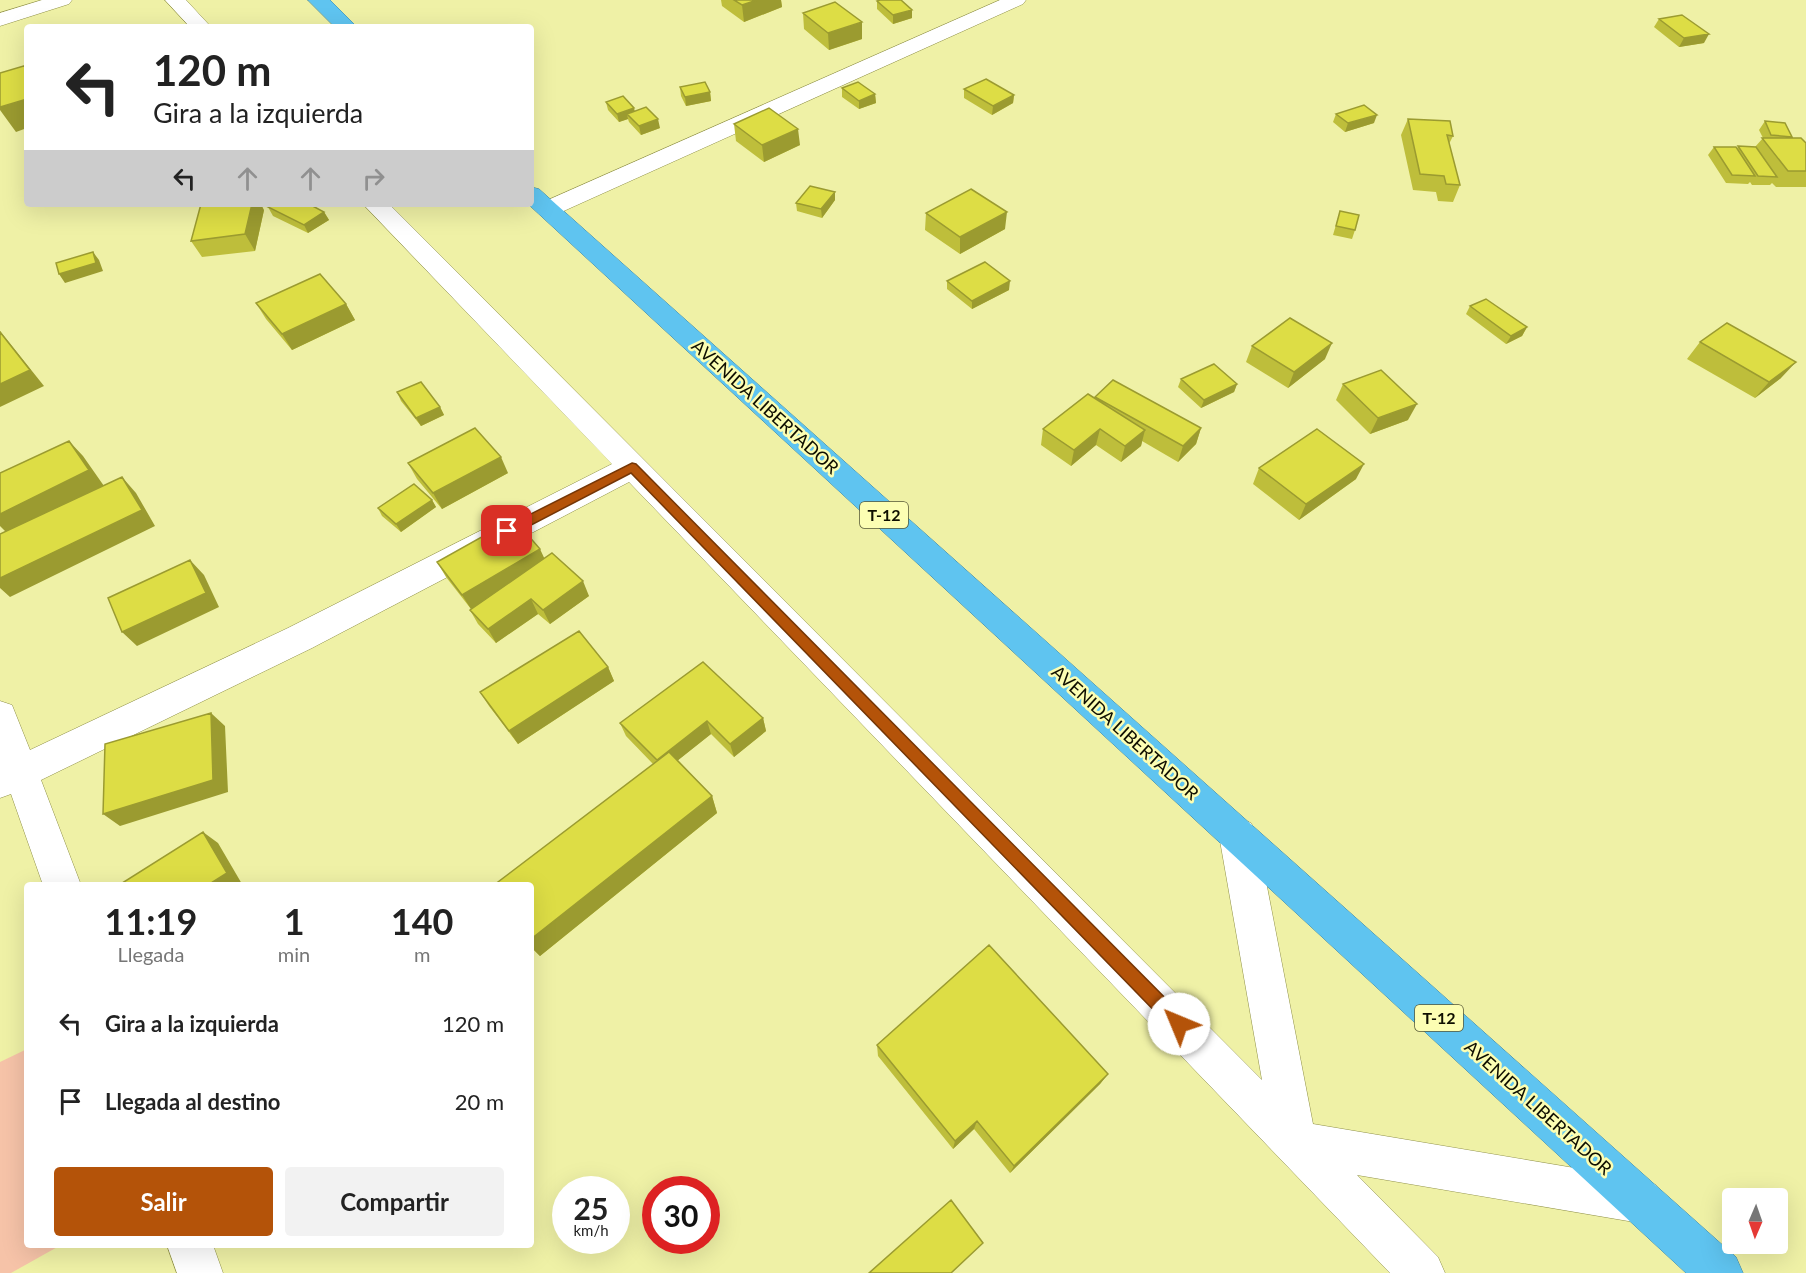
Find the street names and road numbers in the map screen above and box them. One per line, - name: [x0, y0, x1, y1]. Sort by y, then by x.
- street label: AVENIDA LIBERTADOR: [688, 334, 844, 479]
- road number: T-12: [860, 502, 908, 528]
- street label: AVENIDA LIBERTADOR: [1048, 660, 1204, 805]
- road number: T-12: [1415, 1005, 1463, 1031]
- street label: AVENIDA LIBERTADOR: [1461, 1035, 1617, 1180]

